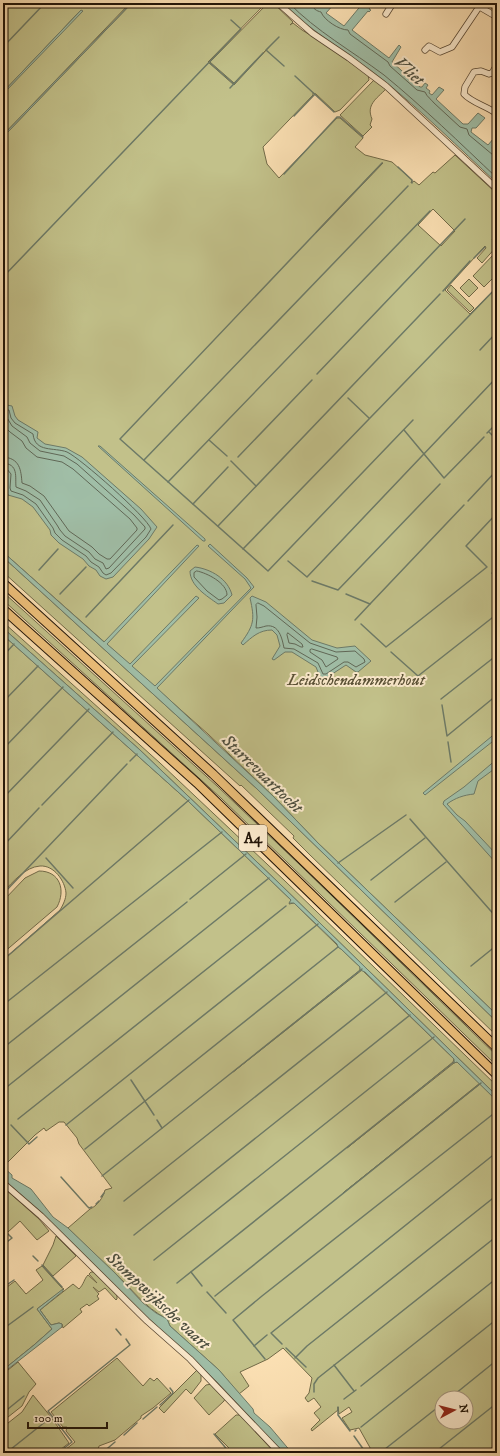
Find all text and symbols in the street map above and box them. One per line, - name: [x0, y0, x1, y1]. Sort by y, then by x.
- water label: Vliet: [389, 52, 430, 92]
- park label: Leidschendammerhout: [286, 670, 426, 690]
- water label: Starrevaarttocht: [216, 729, 309, 820]
- road number: A4: [239, 825, 267, 851]
- water label: Stompwijksche vaart: [101, 1247, 216, 1356]
- north arrow: [434, 1390, 474, 1430]
- scale bar: [28, 1404, 107, 1430]
- text: N: [455, 1404, 470, 1414]
- text: 100 m: [34, 1411, 63, 1426]

